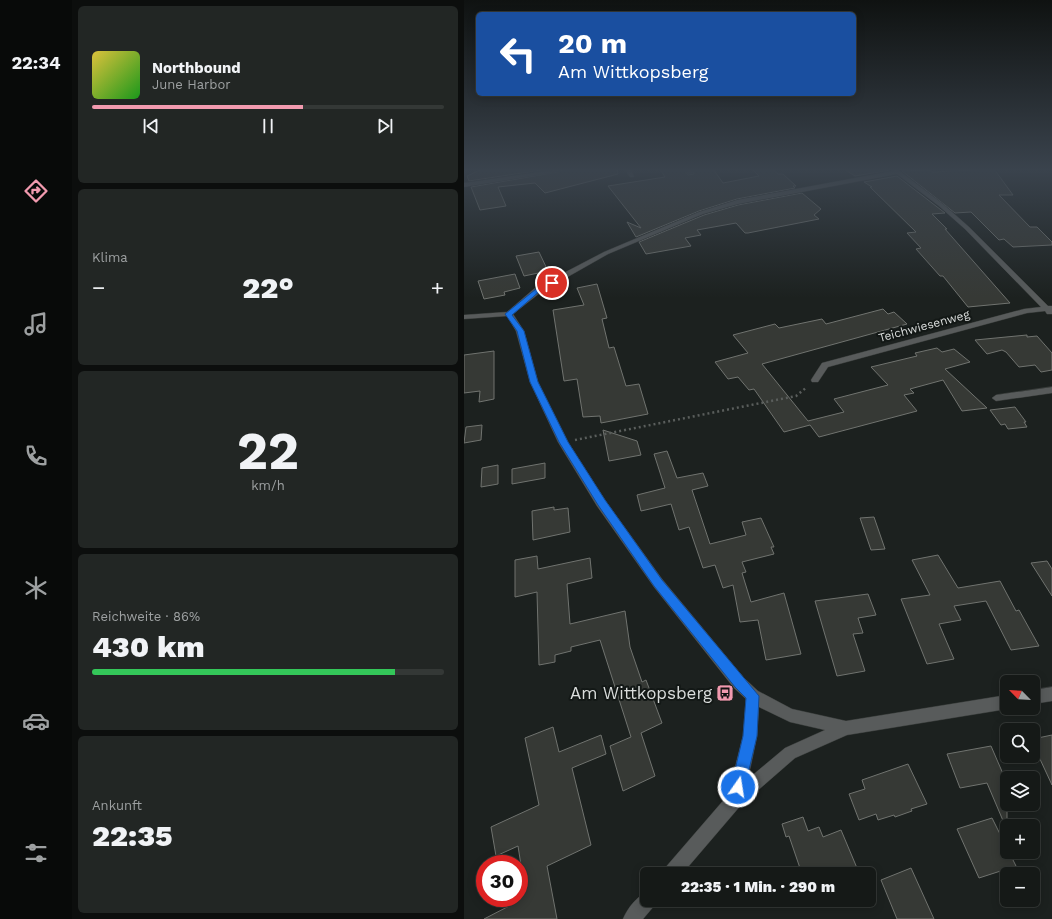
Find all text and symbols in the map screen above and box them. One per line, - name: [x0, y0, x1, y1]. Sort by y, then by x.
- text: 20 m: [558, 27, 627, 60]
- icon: left: [492, 28, 544, 80]
- text: 22:34: [11, 52, 61, 73]
- text: Northbound: [152, 59, 241, 77]
- text: Am Wittkopsberg: [558, 61, 708, 82]
- text: June Harbor: [152, 77, 231, 92]
- icon: previous: [140, 115, 162, 137]
- icon: pause: [257, 115, 279, 137]
- icon: next: [374, 115, 396, 137]
- icon: directions: [22, 177, 50, 205]
- text: Klima: [92, 250, 128, 265]
- pin: [535, 266, 569, 300]
- text: 22°: [242, 270, 294, 305]
- icon: arrive: [541, 272, 563, 294]
- text: −: [92, 275, 105, 300]
- text: +: [431, 275, 444, 300]
- street label: Teichwiesenweg: [877, 307, 972, 345]
- icon: music: [22, 310, 50, 338]
- text: 22: [237, 421, 299, 482]
- icon: phone: [22, 442, 50, 470]
- text: km/h: [251, 478, 285, 493]
- icon: climate: [22, 574, 50, 602]
- text: Reichweite · 86%: [92, 609, 200, 624]
- text: 430 km: [92, 629, 205, 664]
- north arrow: [1000, 675, 1040, 715]
- map controls: [1000, 675, 1040, 907]
- place label: Am Wittkopsberg: [570, 683, 713, 703]
- bus stop icon: Am Wittkopsberg: [715, 683, 735, 703]
- icon: car: [22, 707, 50, 735]
- button: search: [1000, 723, 1040, 763]
- position arrow: [717, 766, 759, 808]
- button: layers: [1000, 771, 1040, 811]
- text: Ankunft: [92, 798, 142, 813]
- text: 22:35: [92, 818, 173, 853]
- button: +: [1000, 819, 1040, 859]
- icon: filters: [22, 839, 50, 867]
- speed limit sign: 30: [476, 855, 528, 907]
- button: −: [1000, 867, 1040, 907]
- text: 22:35 · 1 Min. · 290 m: [681, 878, 835, 896]

